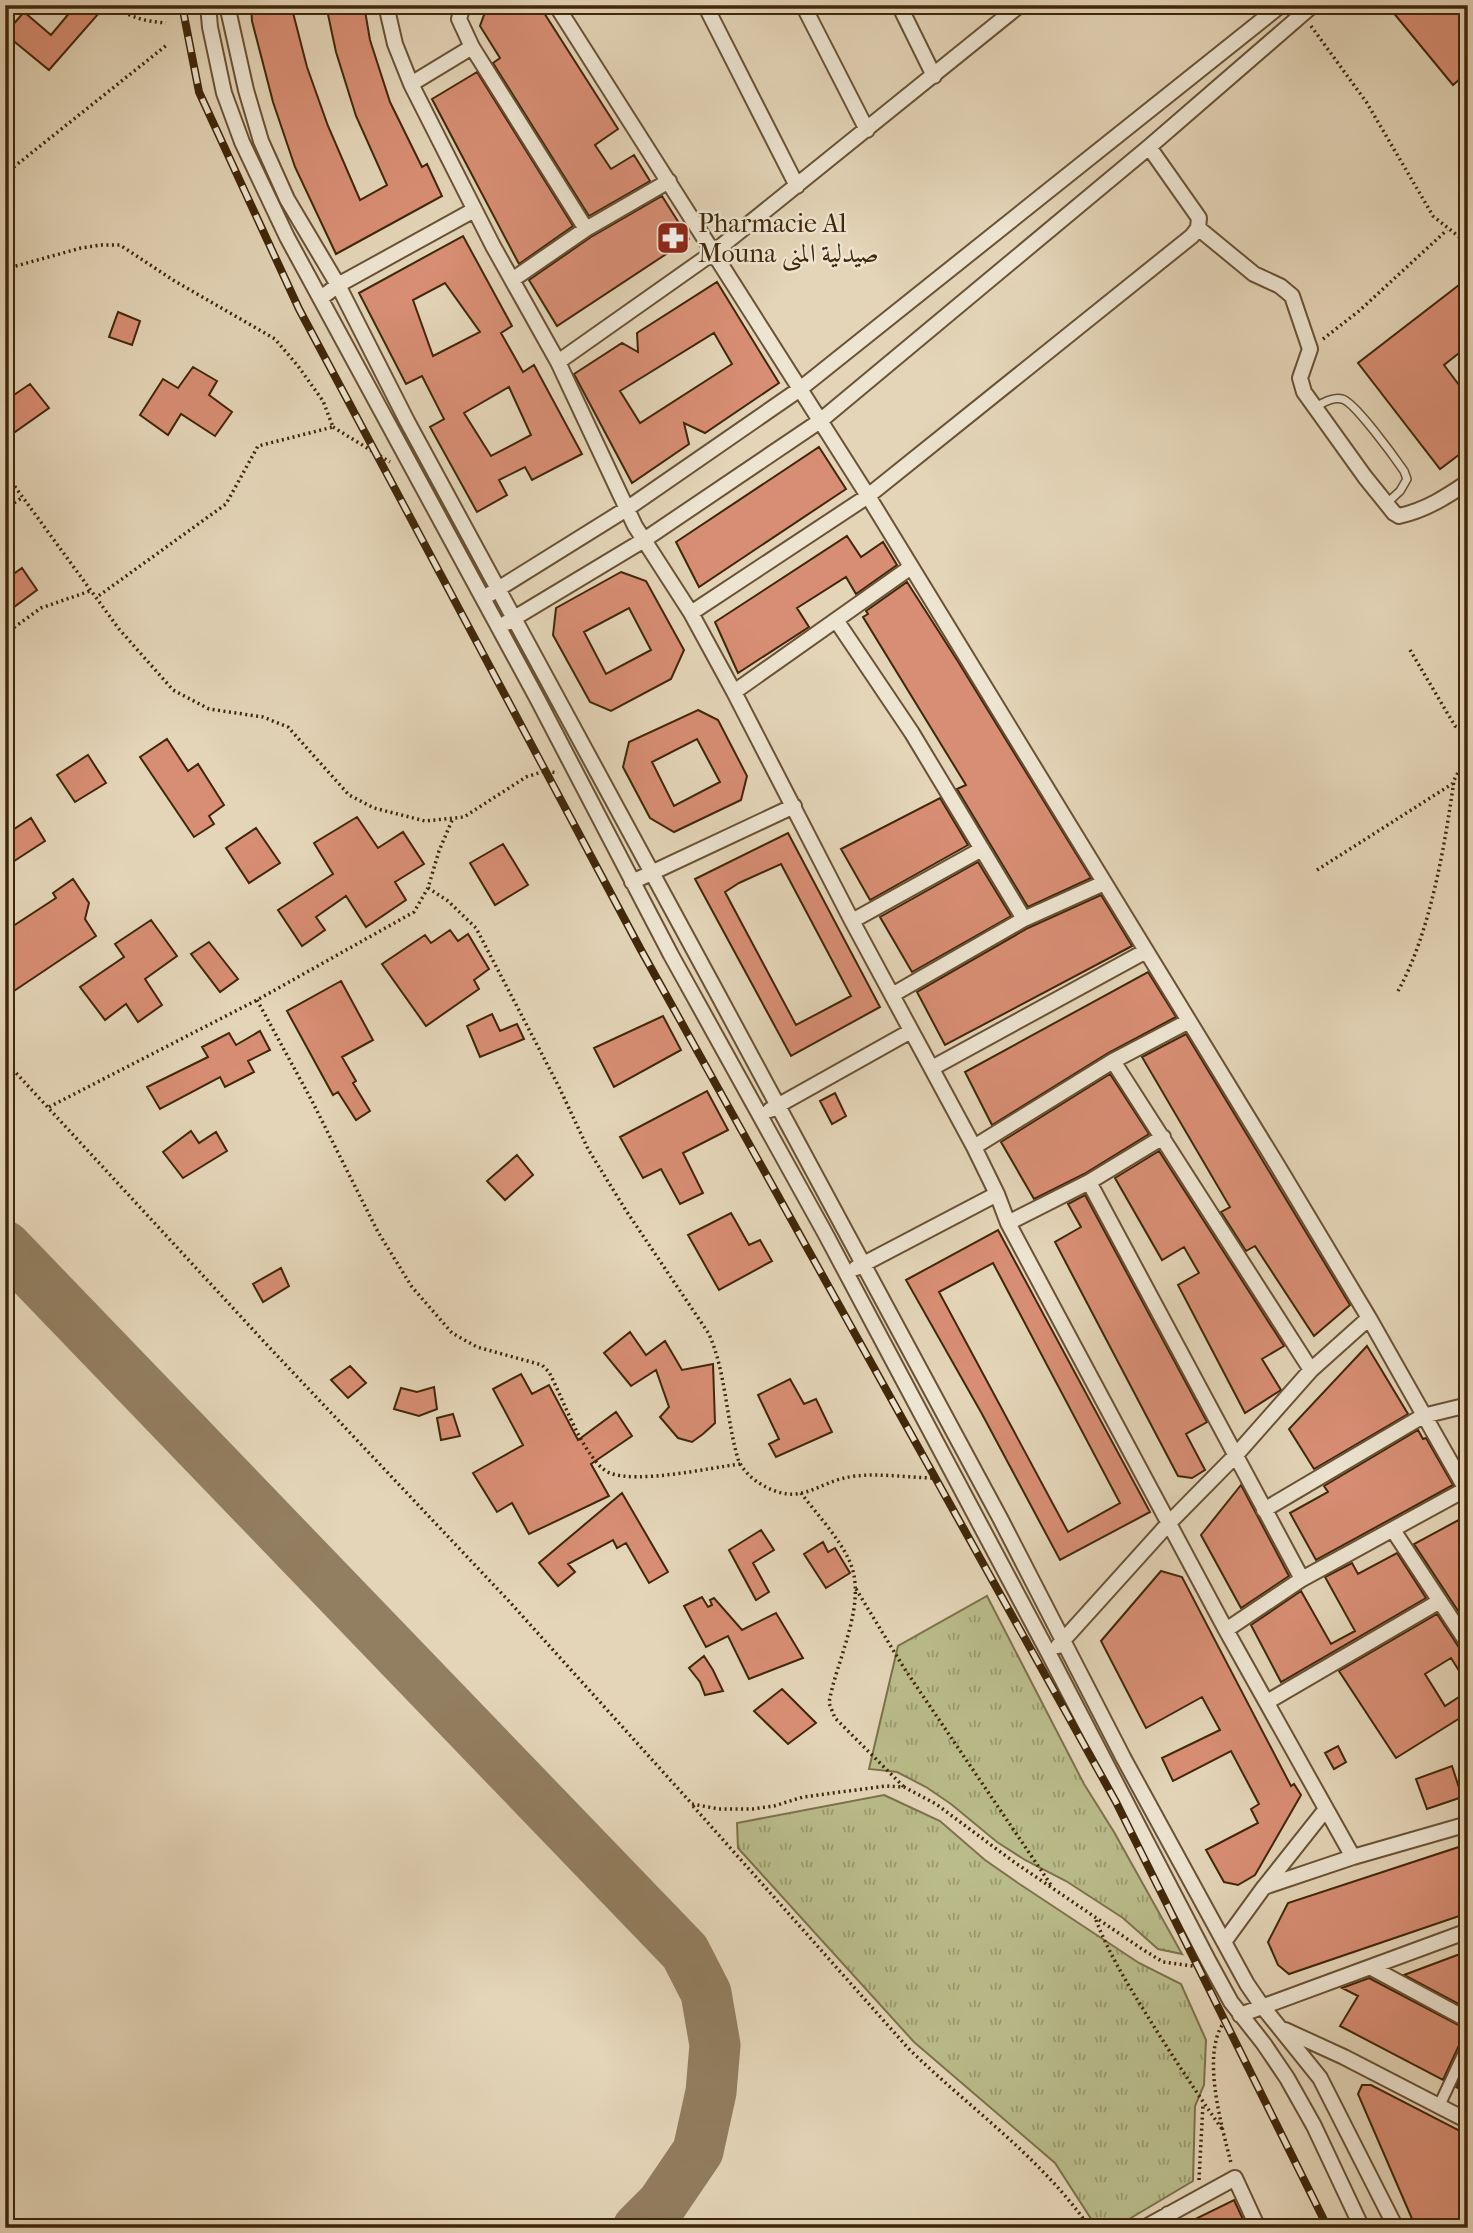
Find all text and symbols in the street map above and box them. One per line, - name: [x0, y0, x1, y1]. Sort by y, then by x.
- place label: Pharmacie Al Mouna صيدلية المنى: [698, 208, 879, 272]
- pharmacy icon: Pharmacie Al Mouna صيدلية المنى: [654, 219, 692, 257]

